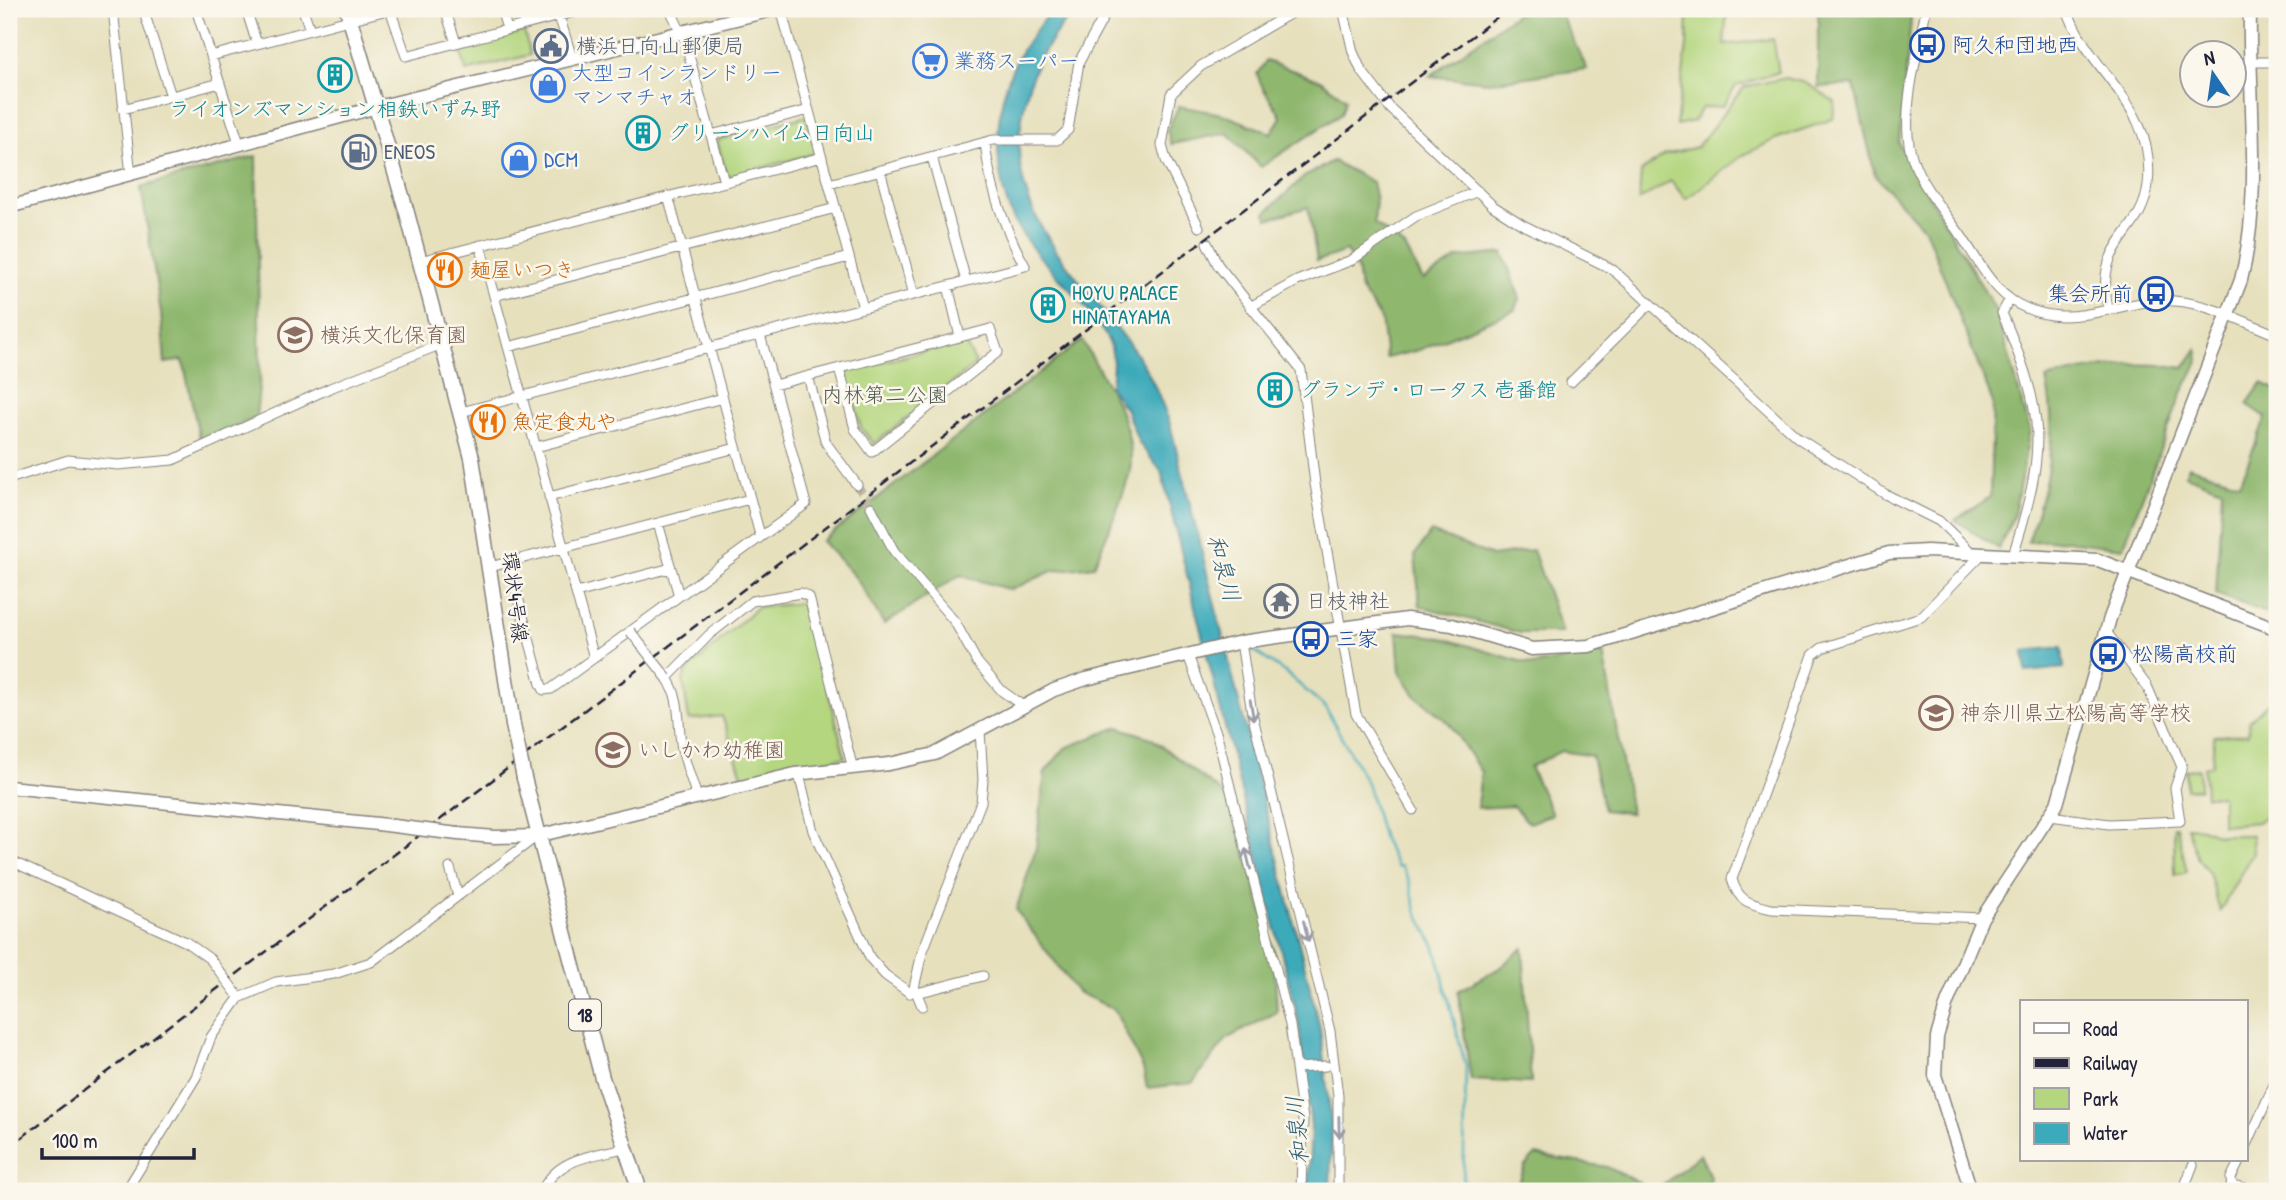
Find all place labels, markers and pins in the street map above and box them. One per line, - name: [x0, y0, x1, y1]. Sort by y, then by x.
- bus stop icon: 阿久和団地西: [1908, 26, 1946, 64]
- public building icon: 横浜日向山郵便局: [532, 27, 570, 65]
- place label: 阿久和団地西: [1952, 30, 2078, 59]
- place label: 横浜日向山郵便局: [576, 31, 744, 60]
- supermarket icon: 業務スーパー: [911, 42, 949, 80]
- place label: 業務スーパー: [954, 46, 1079, 75]
- building icon: ライオンズマンション相鉄いずみ野: [316, 56, 354, 94]
- place label: 大型コインランドリー マンマチャオ: [572, 58, 782, 111]
- shop icon: 大型コインランドリー マンマチャオ: [529, 66, 567, 104]
- place label: ライオンズマンション相鉄いずみ野: [169, 94, 501, 123]
- building icon: グリーンハイム日向山: [624, 114, 662, 152]
- place label: グリーンハイム日向山: [668, 118, 875, 147]
- fuel station icon: ENEOS: [340, 133, 378, 171]
- place label: ENEOS: [384, 137, 435, 166]
- shop icon: DCM: [500, 141, 538, 179]
- place label: DCM: [544, 145, 578, 174]
- restaurant icon: 麺屋いつき: [426, 251, 464, 289]
- place label: 麺屋いつき: [470, 255, 575, 284]
- bus stop icon: 集会所前: [2137, 275, 2175, 313]
- place label: HOYU PALACE HINATAYAMA: [1072, 278, 1178, 331]
- place label: 集会所前: [2048, 279, 2132, 308]
- building icon: HOYU PALACE HINATAYAMA: [1029, 286, 1067, 324]
- school or university icon: 横浜文化保育園: [276, 316, 314, 354]
- place label: 横浜文化保育園: [320, 320, 467, 349]
- building icon: グランデ・ロータス 壱番館: [1256, 371, 1294, 409]
- place label: グランデ・ロータス 壱番館: [1300, 375, 1557, 404]
- restaurant icon: 魚定食丸や: [469, 403, 507, 441]
- place label: 魚定食丸や: [512, 407, 617, 436]
- temple icon: 日枝神社: [1262, 582, 1300, 620]
- place label: 日枝神社: [1306, 586, 1390, 615]
- bus stop icon: 三家: [1292, 620, 1330, 658]
- place label: 三家: [1336, 624, 1378, 653]
- bus stop icon: 松陽高校前: [2089, 635, 2127, 673]
- place label: 松陽高校前: [2132, 639, 2237, 668]
- school or university icon: 神奈川県立松陽高等学校: [1917, 694, 1955, 732]
- place label: 神奈川県立松陽高等学校: [1960, 698, 2191, 727]
- school or university icon: いしかわ幼稚園: [594, 731, 632, 769]
- place label: いしかわ幼稚園: [638, 735, 785, 764]

